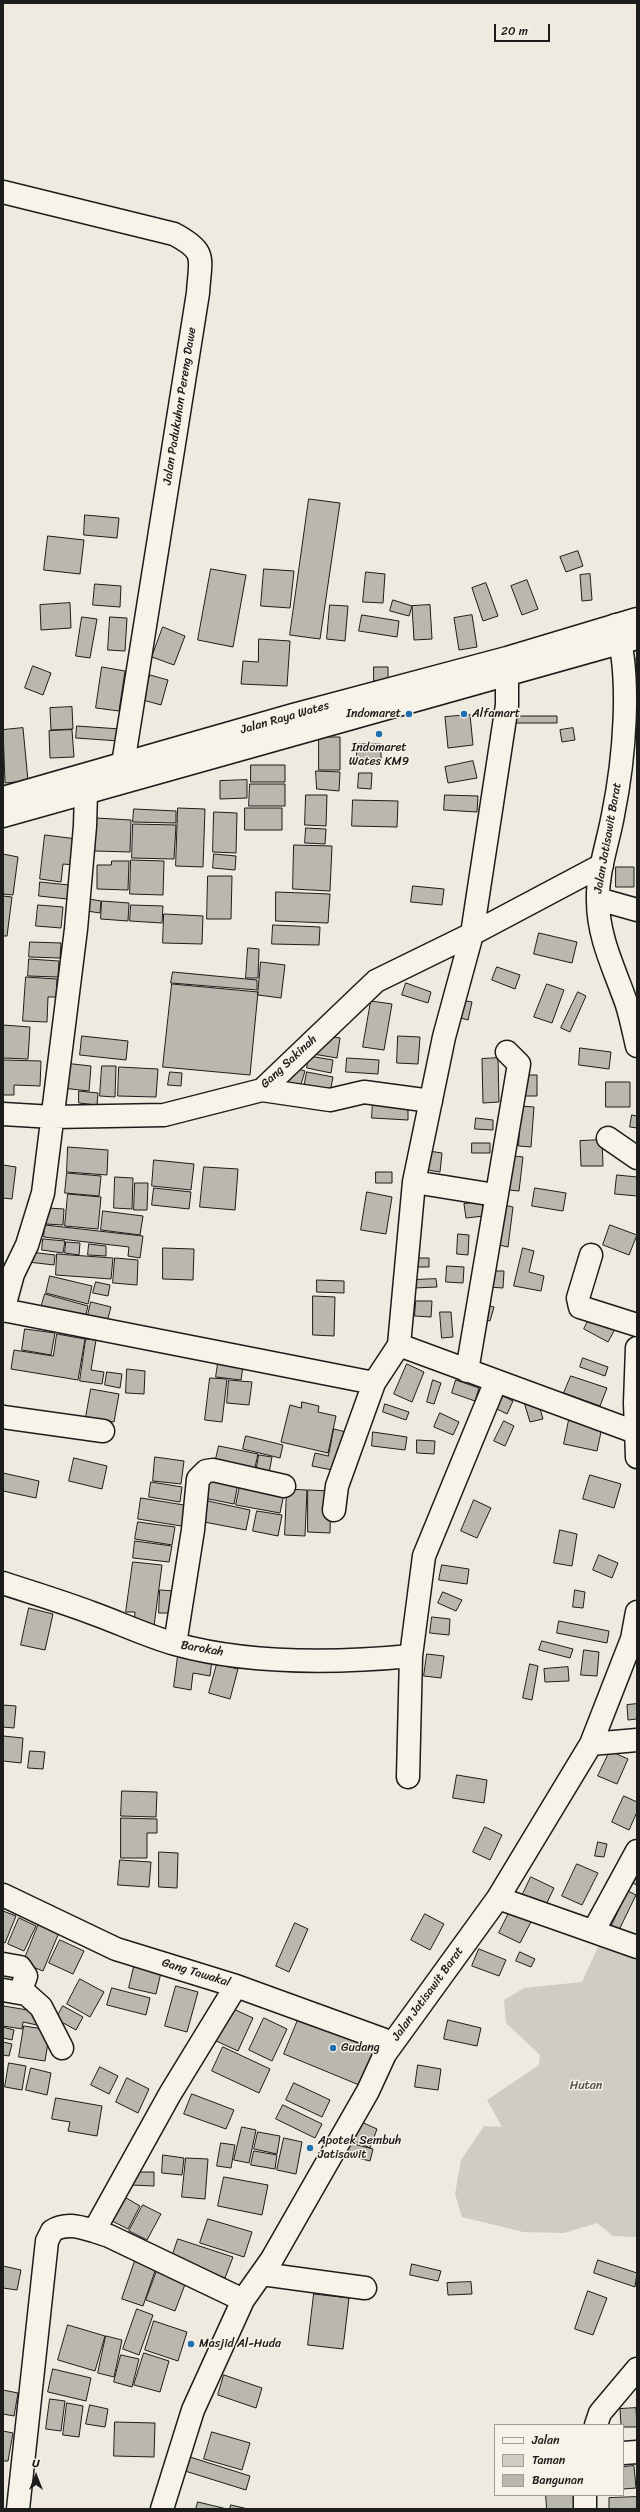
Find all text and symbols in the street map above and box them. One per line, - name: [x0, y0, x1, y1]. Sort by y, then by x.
- scale bar: [496, 16, 552, 42]
- text: 20 m: [501, 20, 528, 42]
- street label: Jalan Padukuhan Pereng Dawe: [160, 326, 200, 486]
- street label: Jalan Raya Wates: [239, 698, 331, 738]
- place label: Indomaret: [346, 707, 401, 721]
- place label: Alfamart: [472, 707, 520, 721]
- marker: Indomaret: [404, 709, 414, 719]
- marker: Alfamart: [459, 709, 469, 719]
- marker: Indomaret Wates KM9: [374, 729, 384, 739]
- place label: Indomaret Wates KM9: [349, 741, 409, 769]
- street label: Jalan Jatisawit Barat: [591, 782, 625, 894]
- street label: Gang Sakinah: [258, 1032, 320, 1092]
- street label: Barokah: [179, 1638, 225, 1660]
- street label: Jalan Jatisawit Barat: [389, 1944, 467, 2044]
- street label: Gang Tawakal: [160, 1956, 232, 1990]
- place label: Gudang: [341, 2041, 380, 2055]
- marker: Gudang: [328, 2043, 338, 2053]
- park label: Hutan: [570, 2079, 602, 2093]
- place label: Apotek Sembuh Jatisawit: [318, 2134, 401, 2162]
- marker: Apotek Sembuh Jatisawit: [305, 2143, 315, 2153]
- place label: Masjid Al-Huda: [199, 2337, 281, 2351]
- marker: Masjid Al-Huda: [186, 2339, 196, 2349]
- legend: [494, 2424, 624, 2496]
- text: Jalan: [532, 2429, 560, 2451]
- text: Taman: [532, 2449, 565, 2471]
- text: U: [32, 2454, 40, 2473]
- north arrow: [16, 2456, 56, 2496]
- text: Bangunan: [532, 2469, 584, 2491]

